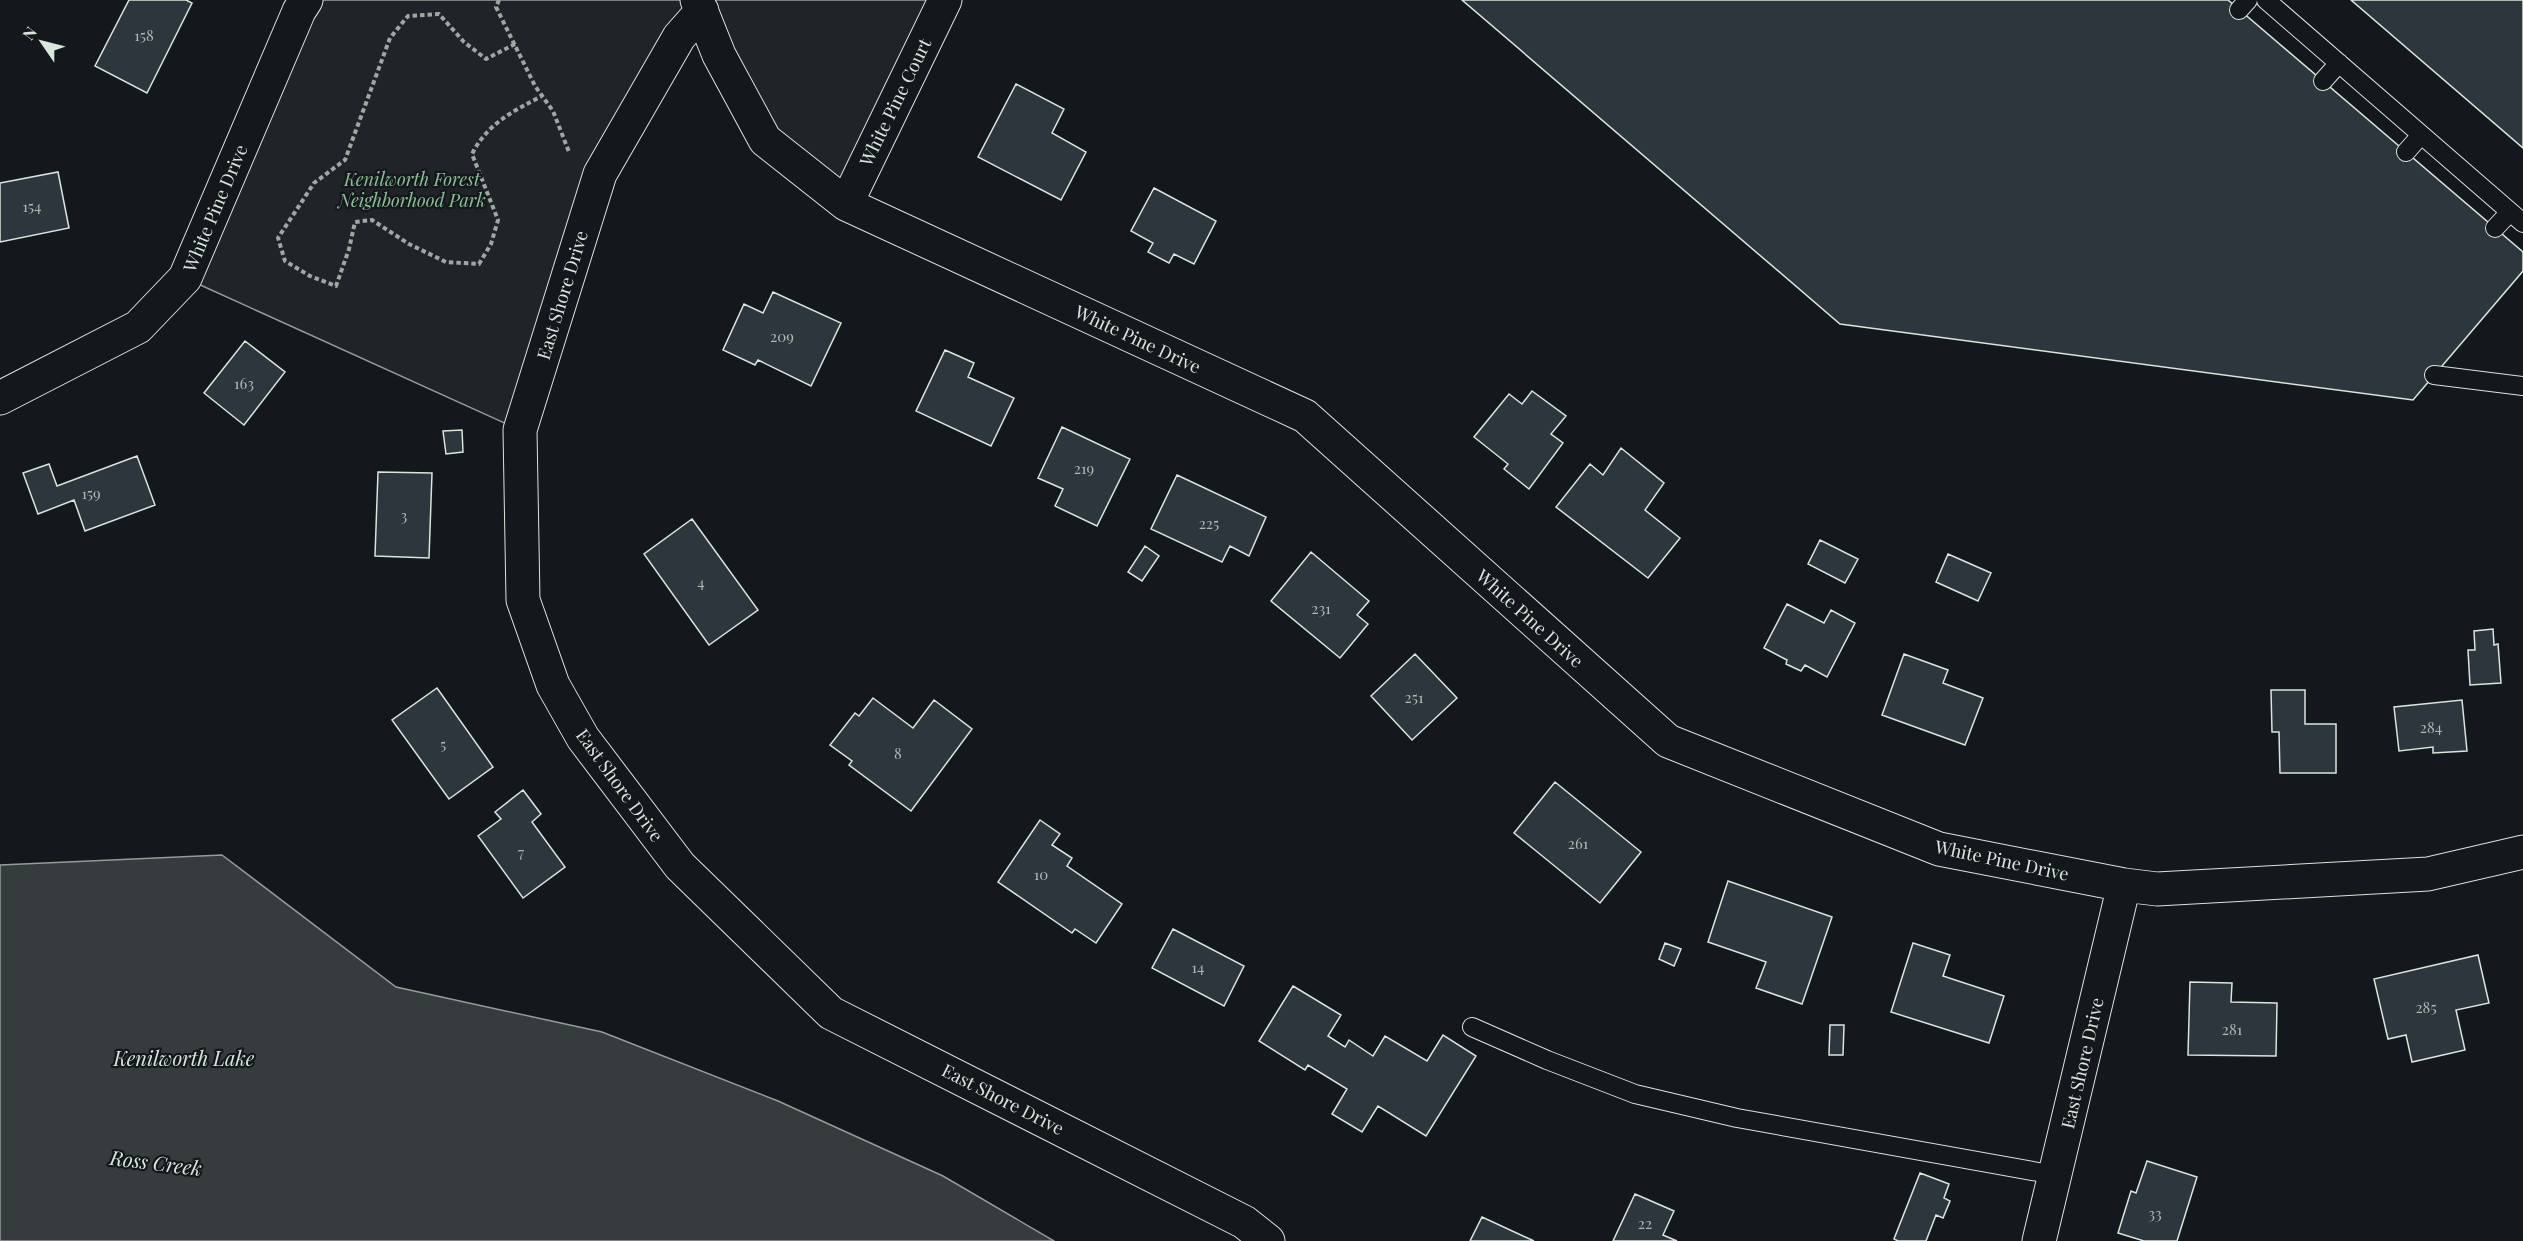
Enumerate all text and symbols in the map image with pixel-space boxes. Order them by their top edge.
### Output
north arrow [12,12,72,72]
text: N [17,22,41,44]
house number: 158 [134,25,154,45]
street label: White Pine Court [853,34,937,171]
street label: White Pine Drive [177,141,253,276]
park label: Kenilworth Forest Neighborhood Park [336,167,486,212]
house number: 154 [22,196,42,216]
street label: East Shore Drive [531,227,593,363]
street label: White Pine Drive [1070,299,1205,379]
house number: 209 [770,326,794,346]
house number: 163 [234,373,254,393]
house number: 219 [1074,458,1094,478]
house number: 159 [81,483,101,503]
house number: 3 [401,505,408,525]
house number: 225 [1199,513,1219,533]
street label: White Pine Drive [1471,563,1589,672]
house number: 4 [697,572,705,592]
house number: 231 [1311,598,1331,618]
house number: 251 [1405,687,1424,707]
house number: 284 [2420,717,2442,737]
street label: East Shore Drive [571,724,669,846]
house number: 5 [440,734,446,754]
house number: 8 [894,743,902,763]
house number: 261 [1568,833,1589,853]
street label: White Pine Drive [1932,834,2071,886]
house number: 7 [518,842,524,862]
house number: 10 [1034,864,1048,884]
house number: 14 [1192,957,1204,977]
street label: East Shore Drive [2055,995,2109,1131]
house number: 285 [2415,997,2437,1017]
house number: 281 [2222,1019,2243,1039]
water label: Kenilworth Lake [113,1044,255,1071]
street label: East Shore Drive [938,1058,1068,1140]
water label: Ross Creek [108,1143,203,1181]
house number: 33 [2148,1203,2162,1223]
house number: 22 [1638,1213,1652,1233]

